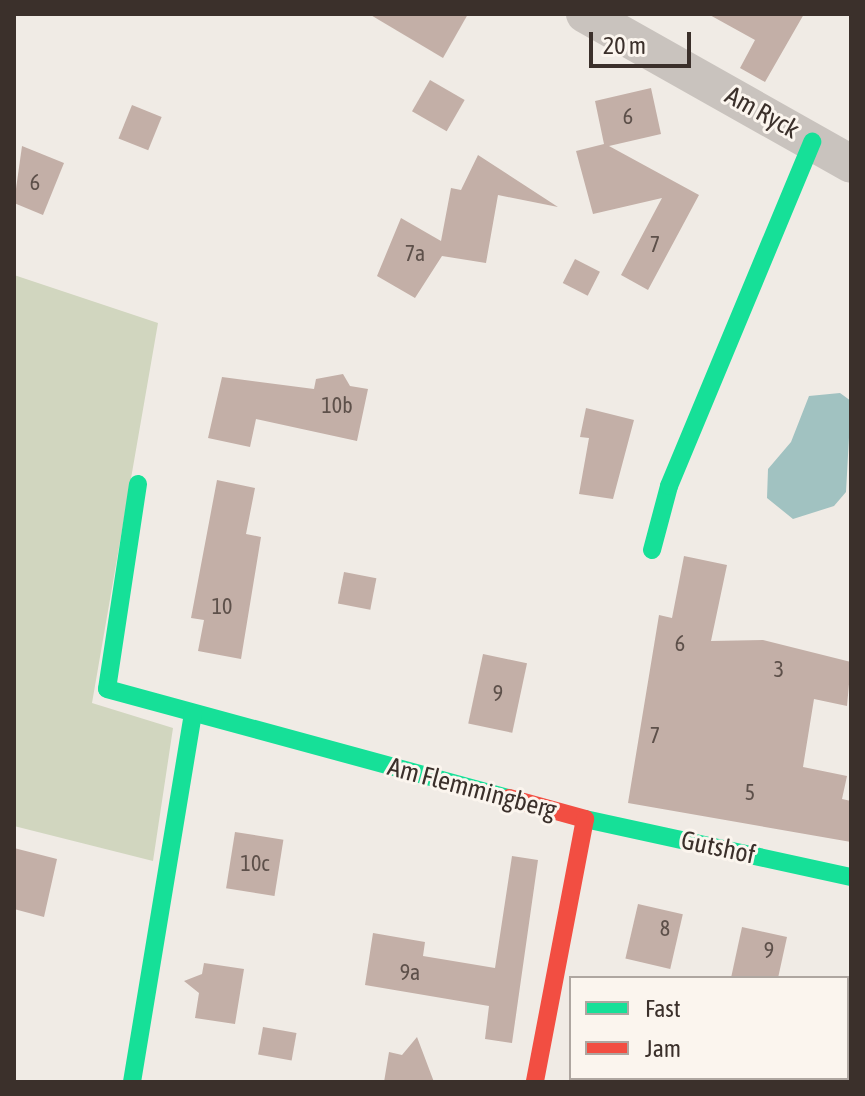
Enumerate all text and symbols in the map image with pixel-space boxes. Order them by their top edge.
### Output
scale bar [593,16,695,66]
text: 20 m [603,32,646,59]
street label: Am Ryck [720,80,804,146]
house number: 6 [623,104,633,130]
house number: 6 [30,170,40,196]
house number: 7 [650,232,660,258]
house number: 7a [405,241,425,267]
house number: 10b [321,393,353,419]
house number: 10 [212,594,232,620]
house number: 6 [675,631,685,657]
house number: 3 [774,657,784,683]
house number: 9 [493,681,503,707]
house number: 7 [650,723,660,749]
street label: Am Flemmingberg [384,751,560,827]
house number: 5 [745,780,755,806]
street label: Gutshof [678,825,758,871]
house number: 10c [241,851,269,877]
house number: 8 [660,916,670,942]
house number: 9 [764,938,774,964]
house number: 9a [400,960,420,986]
legend [569,976,849,1080]
text: Fast [645,995,681,1022]
text: Jam [645,1035,681,1062]

